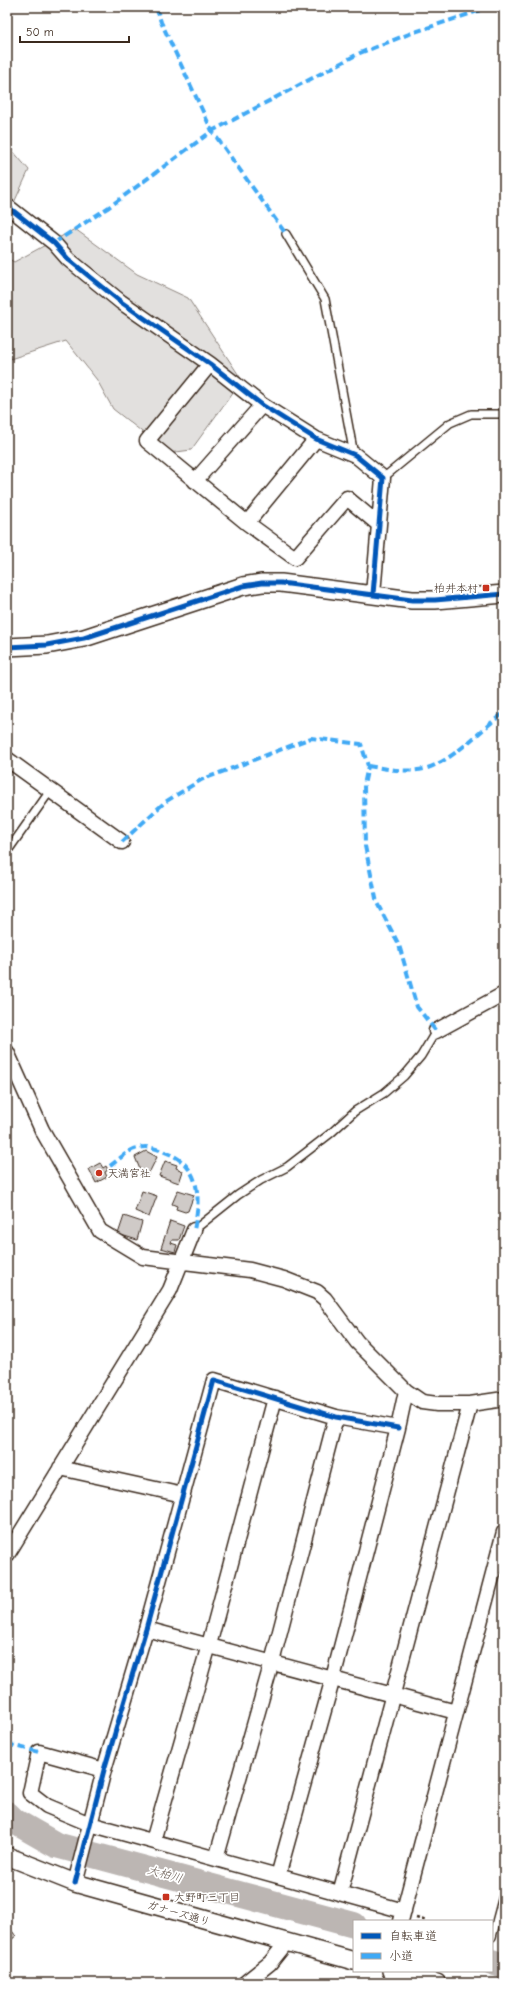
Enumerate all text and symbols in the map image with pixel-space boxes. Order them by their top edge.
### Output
scale bar [20,18,129,44]
text: 50 m [26,25,54,39]
place label: 柏井本村 [434,582,478,595]
marker: 柏井本村 [481,583,491,593]
place label: 天満宮社 [107,1167,151,1180]
marker: 天満宮社 [94,1168,104,1178]
water label: 大柏川 [146,1863,184,1885]
place label: 大野町三丁目 [174,1891,240,1904]
marker: 大野町三丁目 [161,1892,171,1902]
street label: ガナーズ通り [146,1898,212,1929]
legend [353,1920,493,1972]
text: 自転車道 [389,1929,437,1943]
text: 小道 [389,1949,413,1963]

